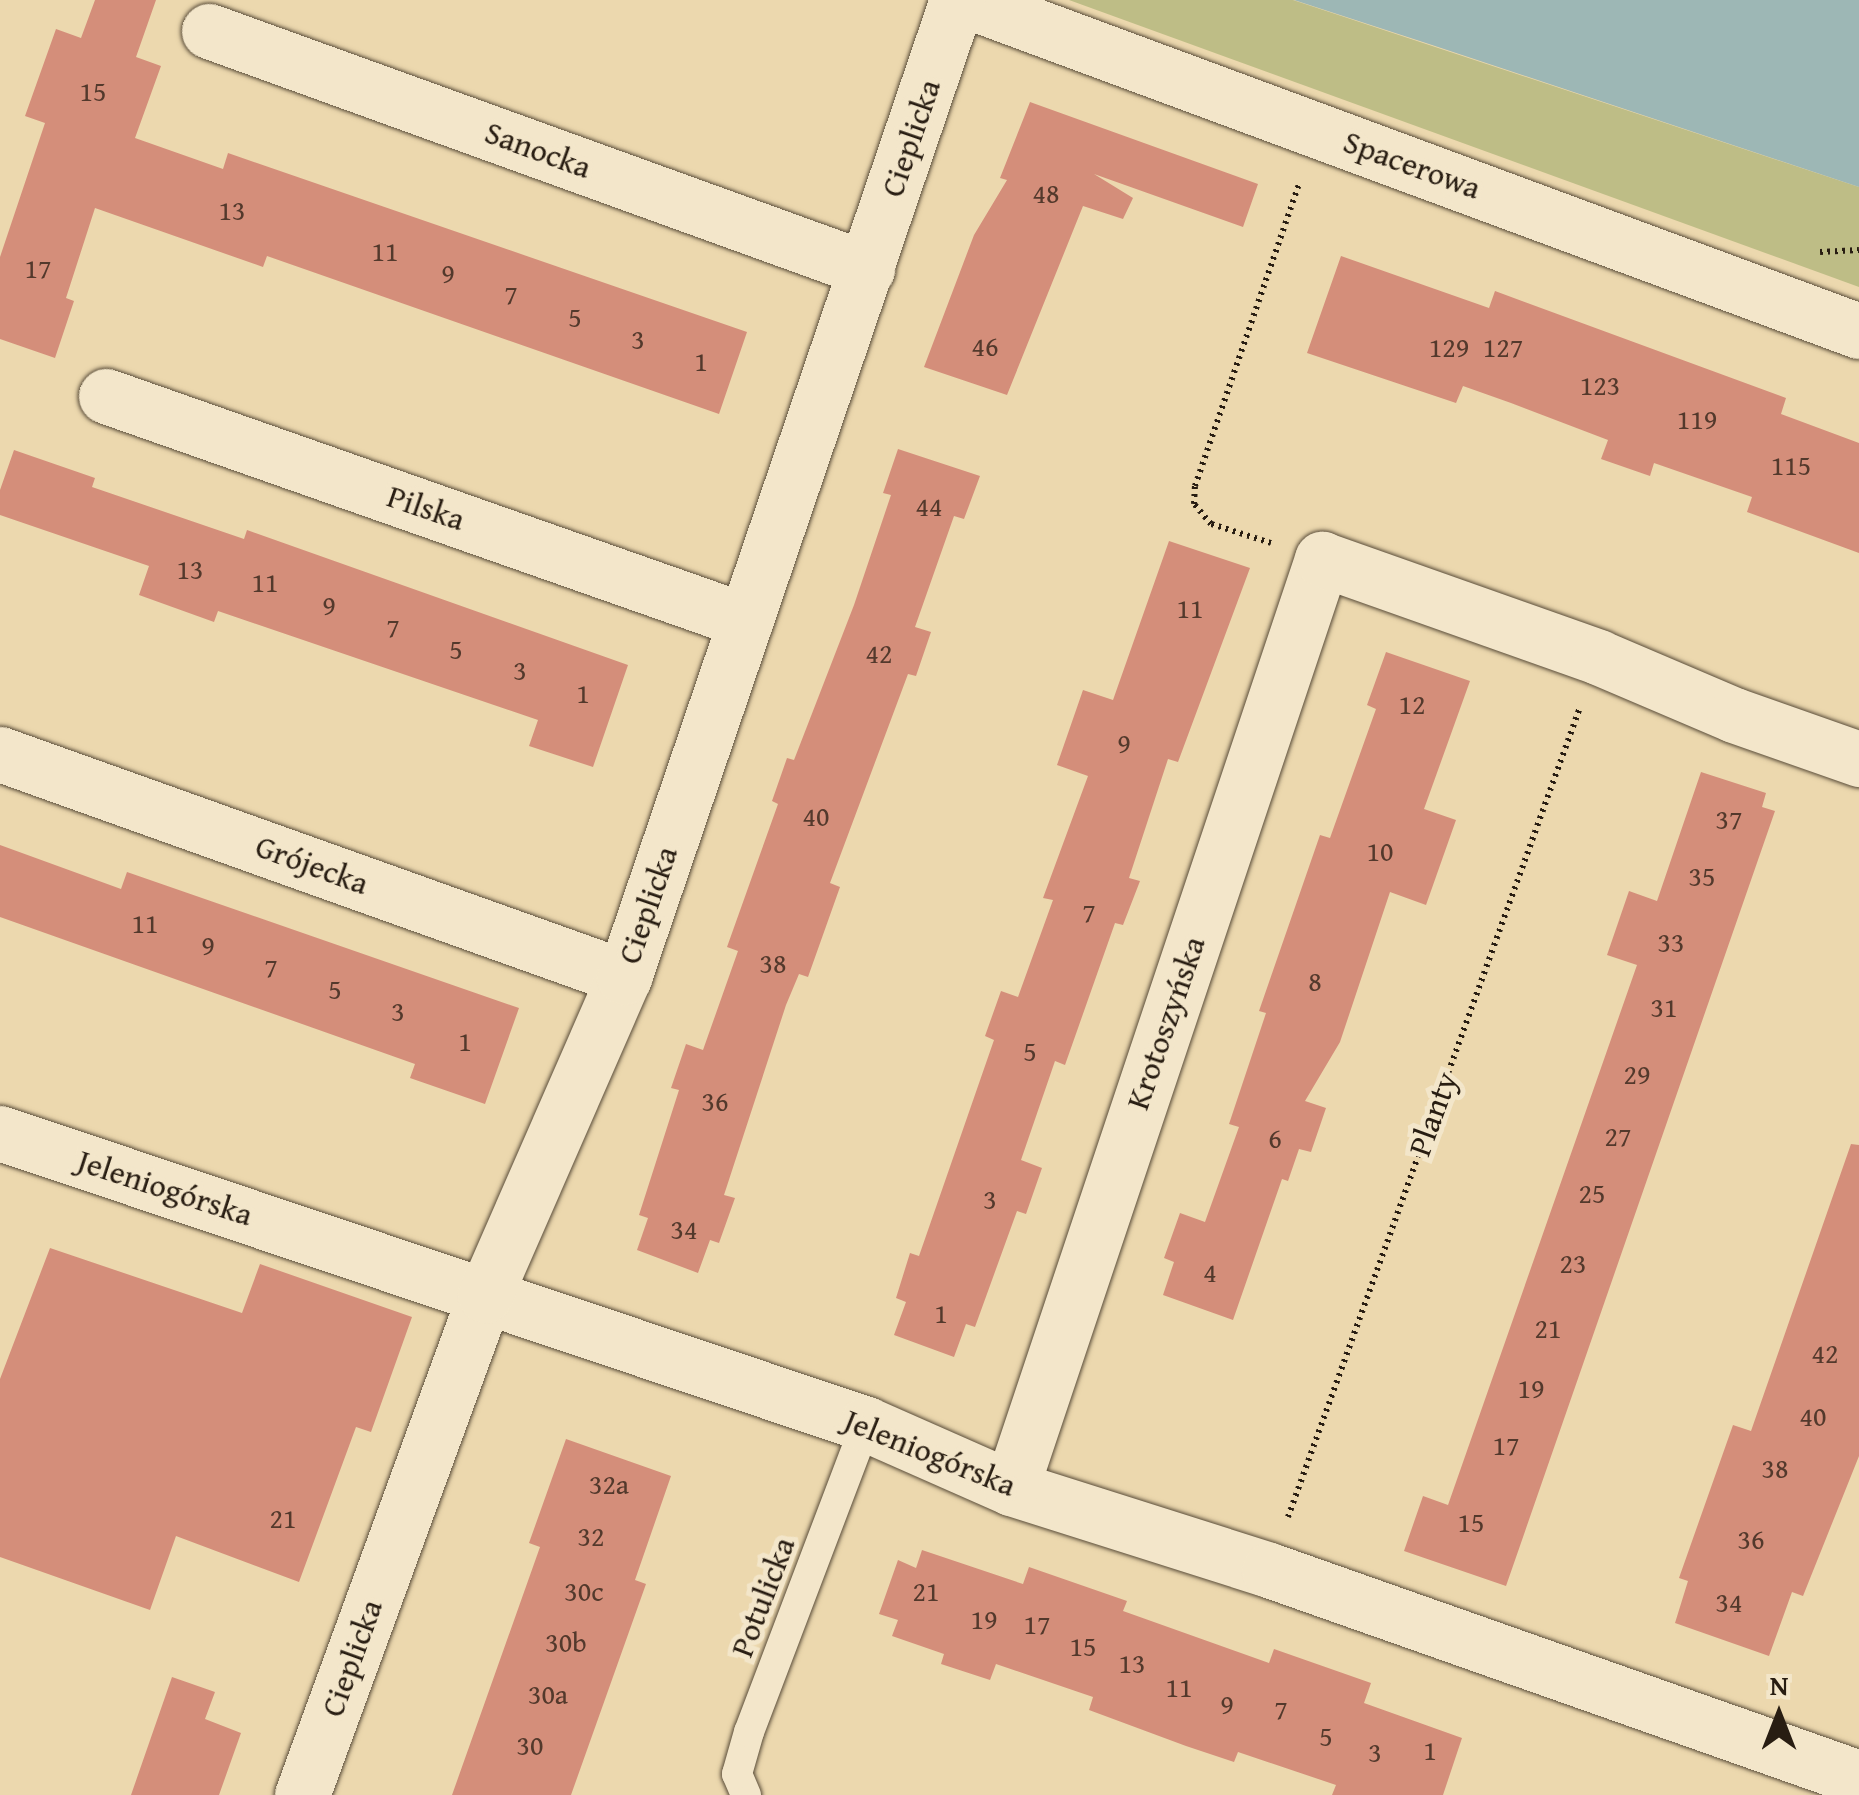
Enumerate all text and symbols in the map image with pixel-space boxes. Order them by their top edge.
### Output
house number: 15 [80,74,106,108]
street label: Cieplicka [873,74,949,202]
street label: Sanocka [480,113,596,187]
street label: Spacerowa [1338,122,1486,208]
house number: 48 [1033,176,1059,210]
house number: 13 [219,193,245,227]
house number: 11 [372,234,398,268]
house number: 17 [25,251,51,285]
house number: 9 [441,256,455,290]
house number: 7 [504,277,518,311]
house number: 5 [568,300,582,334]
house number: 3 [631,322,645,356]
house number: 46 [972,329,998,363]
house number: 129 [1429,330,1469,364]
house number: 127 [1483,330,1523,364]
house number: 1 [694,344,708,378]
house number: 123 [1580,368,1620,402]
house number: 119 [1677,402,1717,436]
house number: 115 [1771,448,1811,482]
street label: Pilska [382,477,470,539]
house number: 44 [916,489,942,523]
house number: 13 [177,552,203,586]
house number: 11 [252,565,278,599]
house number: 9 [322,588,336,622]
house number: 11 [1177,591,1203,625]
house number: 7 [386,610,400,644]
house number: 5 [449,632,463,666]
house number: 42 [866,636,892,670]
house number: 3 [513,653,527,687]
house number: 1 [576,676,590,710]
house number: 12 [1399,687,1425,721]
house number: 9 [1117,726,1131,760]
house number: 40 [803,799,829,833]
house number: 37 [1716,802,1742,836]
street label: Grójecka [250,827,374,903]
house number: 10 [1367,834,1393,868]
street label: Cieplicka [610,841,686,969]
house number: 35 [1689,859,1715,893]
house number: 7 [1082,895,1096,929]
house number: 11 [132,906,158,940]
house number: 33 [1658,925,1684,959]
house number: 9 [201,928,215,962]
street label: Krotoszyńska [1118,932,1214,1114]
house number: 38 [760,946,786,980]
house number: 7 [264,950,278,984]
house number: 8 [1308,964,1322,998]
house number: 5 [328,972,342,1006]
house number: 31 [1651,990,1677,1024]
house number: 3 [391,994,405,1028]
house number: 1 [458,1024,472,1058]
house number: 5 [1023,1034,1037,1068]
house number: 29 [1624,1057,1650,1091]
street label: Planty [1400,1067,1466,1161]
house number: 36 [702,1084,728,1118]
house number: 27 [1605,1119,1631,1153]
house number: 6 [1268,1121,1282,1155]
street label: Jeleniogórska [73,1142,257,1234]
house number: 25 [1579,1176,1605,1210]
house number: 3 [983,1182,997,1216]
house number: 34 [671,1212,697,1246]
house number: 23 [1560,1246,1586,1280]
house number: 4 [1203,1255,1217,1289]
house number: 1 [934,1296,948,1330]
house number: 21 [1535,1311,1561,1345]
house number: 42 [1812,1336,1838,1370]
house number: 19 [1518,1371,1544,1405]
house number: 40 [1800,1399,1826,1433]
street label: Jeleniogórska [838,1401,1022,1505]
house number: 17 [1493,1428,1519,1462]
house number: 38 [1762,1451,1788,1485]
house number: 32a [589,1467,629,1501]
house number: 21 [270,1501,296,1535]
house number: 15 [1458,1505,1484,1539]
house number: 32 [578,1519,604,1553]
house number: 36 [1738,1522,1764,1556]
street label: Potulicka [723,1532,803,1662]
house number: 30c [564,1574,604,1608]
house number: 21 [913,1574,939,1608]
house number: 34 [1716,1585,1742,1619]
street label: Cieplicka [313,1594,391,1722]
house number: 19 [971,1602,997,1636]
house number: 17 [1024,1607,1050,1641]
house number: 30b [545,1625,587,1659]
house number: 15 [1070,1629,1096,1663]
house number: 13 [1119,1646,1145,1680]
text: N [1770,1664,1788,1705]
north arrow [1729,1665,1829,1765]
house number: 11 [1166,1670,1192,1704]
house number: 30a [528,1677,568,1711]
house number: 9 [1220,1687,1234,1721]
house number: 7 [1274,1692,1288,1726]
house number: 5 [1319,1719,1333,1753]
house number: 30 [517,1728,543,1762]
house number: 1 [1423,1733,1437,1767]
house number: 3 [1368,1735,1382,1769]

